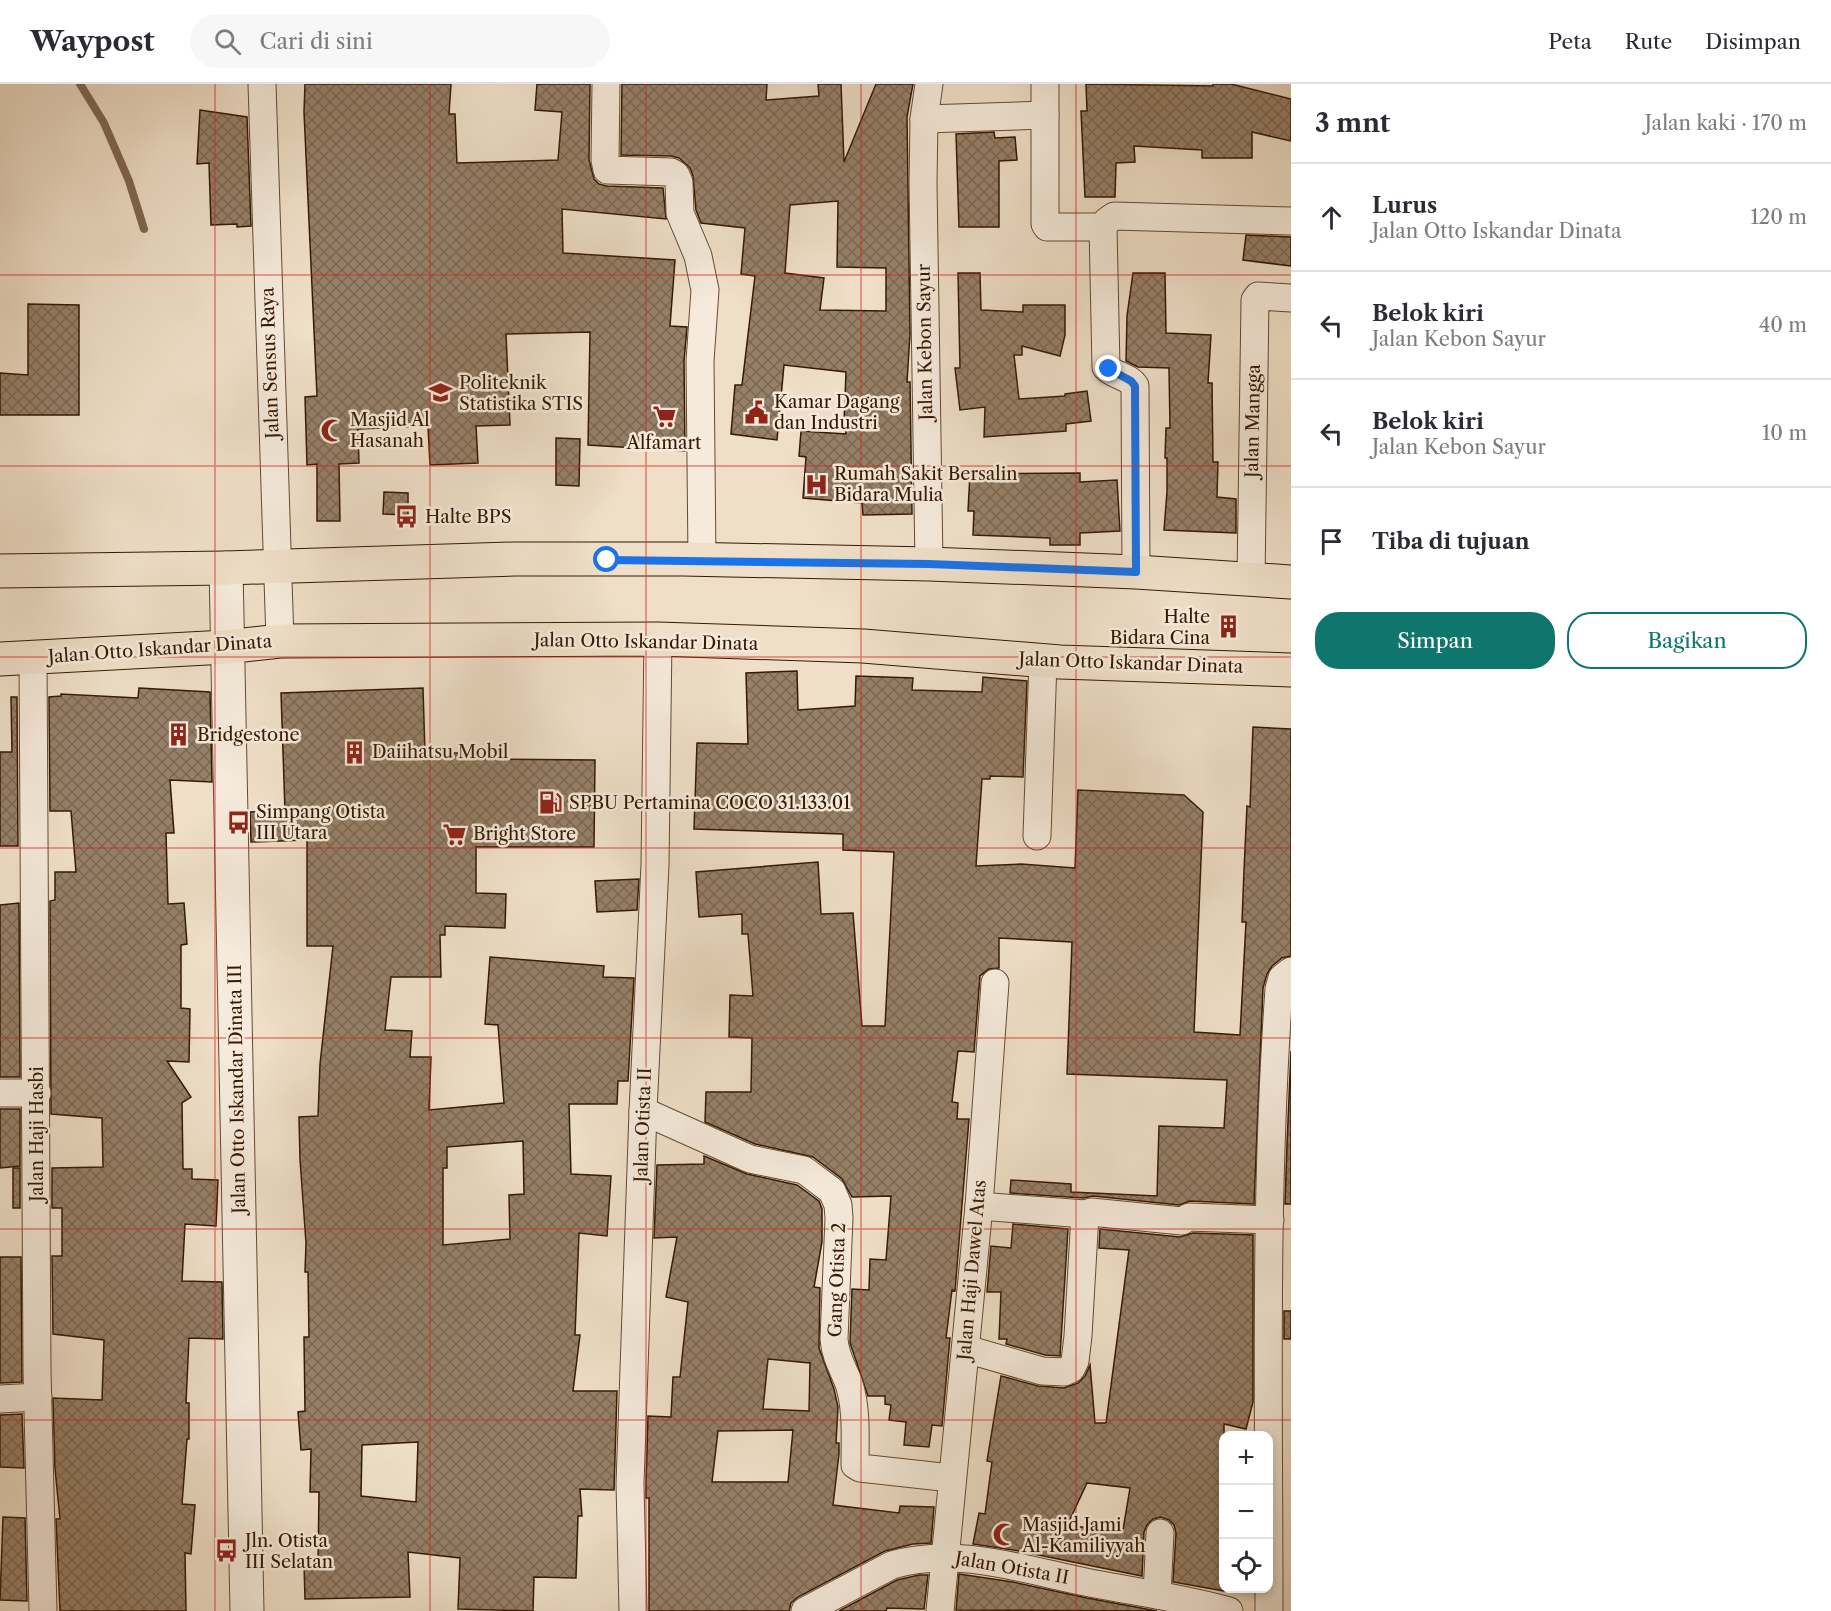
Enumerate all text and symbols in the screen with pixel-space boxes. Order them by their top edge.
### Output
search box [190,14,610,68]
text: Waypost [30,24,154,58]
icon: search [211,25,244,58]
text: Cari di sini [259,28,373,55]
text: Peta [1548,29,1592,54]
text: Rute [1625,29,1672,54]
text: Disimpan [1705,29,1801,54]
text: 3 mnt [1315,107,1390,139]
text: Jalan kaki · 170 m [1645,111,1807,135]
text: Lurus [1372,192,1437,219]
icon: ahead [1315,201,1348,234]
text: 120 m [1750,205,1807,229]
text: Jalan Otto Iskandar Dinata [1372,219,1621,243]
street label: Jalan Kebon Sayur [913,263,937,423]
street label: Jalan Sensus Raya [256,286,284,442]
text: Belok kiri [1372,300,1484,327]
icon: left [1315,309,1348,342]
text: 40 m [1759,313,1807,337]
text: Jalan Kebon Sayur [1372,327,1546,351]
route end [1095,355,1121,381]
street label: Jalan Mangga [1241,363,1265,481]
place label: Politeknik Statistika STIS [459,372,583,415]
school or university icon: Politeknik Statistika STIS [428,380,454,406]
place label: Kamar Dagang dan Industri [774,391,900,434]
public building icon: Kamar Dagang dan Industri [743,399,769,425]
supermarket icon: Alfamart [651,404,677,430]
text: Belok kiri [1372,408,1484,435]
place label: Masjid Al Hasanah [350,409,430,452]
mosque icon: Masjid Al Hasanah [319,417,345,443]
icon: left [1315,417,1348,450]
text: 10 m [1762,421,1807,445]
place label: Alfamart [626,432,702,454]
text: Jalan Kebon Sayur [1372,435,1546,459]
place label: Rumah Sakit Bersalin Bidara Mulia [834,463,1017,506]
hospital icon: Rumah Sakit Bersalin Bidara Mulia [803,471,829,497]
bus stop icon: Halte BPS [394,504,420,530]
place label: Halte BPS [425,506,512,528]
icon: arrive [1315,525,1348,558]
text: Tiba di tujuan [1372,528,1530,555]
route start [593,546,619,572]
place label: Halte Bidara Cina [1110,606,1210,649]
button: Simpan [1315,612,1555,669]
button: Bagikan [1567,612,1807,669]
building icon: Halte Bidara Cina [1215,614,1241,640]
street label: Jalan Otto Iskandar Dinata [531,629,759,655]
street label: Jalan Otto Iskandar Dinata [44,630,273,668]
street label: Jalan Otto Iskandar Dinata [1015,648,1244,678]
building icon: Bridgestone [166,722,192,748]
place label: Bridgestone [197,724,300,746]
building icon: Daiihatsu Mobil [341,739,367,765]
place label: Daiihatsu Mobil [372,741,508,763]
fuel station icon: SPBU Pertamina COCO 31.133.01 [538,790,564,816]
place label: SPBU Pertamina COCO 31.133.01 [569,792,851,814]
place label: Simpang Otista III Utara [256,801,386,844]
bus stop icon: Simpang Otista III Utara [225,809,251,835]
supermarket icon: Bright Store [442,821,468,847]
place label: Bright Store [473,823,576,845]
street label: Jalan Otto Iskandar Dinata III [224,964,250,1217]
street label: Jalan Haji Hasbi [26,1066,48,1205]
street label: Jalan Otista II [630,1067,656,1186]
street label: Jalan Haji Dawel Atas [953,1179,991,1364]
street label: Gang Otista 2 [824,1222,850,1338]
map controls [1219,1431,1273,1593]
button: + [1219,1431,1273,1485]
button: − [1219,1485,1273,1539]
place label: Masjid Jami Al-Kamiliyyah [1021,1514,1145,1557]
mosque icon: Masjid Jami Al-Kamiliyyah [991,1522,1017,1548]
place label: Jln. Otista III Selatan [242,1530,333,1573]
bus stop icon: Jln. Otista III Selatan [214,1538,240,1564]
button: locate [1219,1539,1273,1593]
street label: Jalan Otista II [950,1547,1071,1589]

